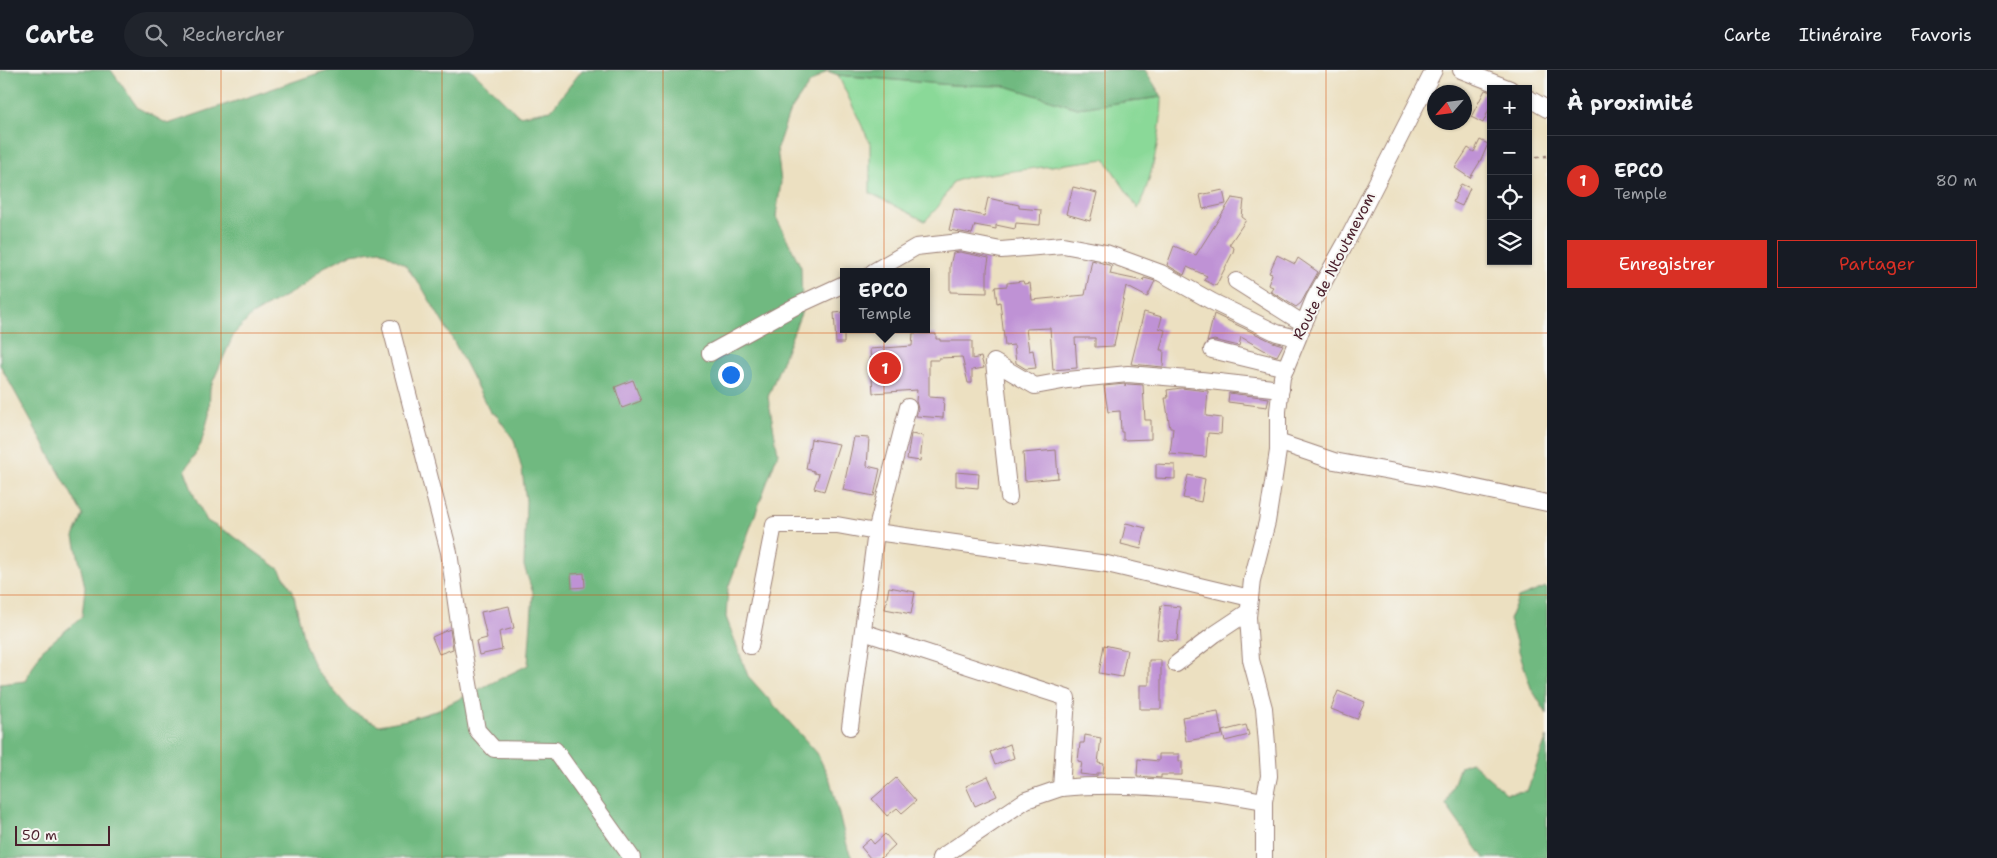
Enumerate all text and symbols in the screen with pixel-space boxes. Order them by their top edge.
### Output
search box [124,12,474,57]
text: Carte [25,19,94,51]
icon: search [142,21,170,49]
text: Rechercher [182,22,285,47]
text: Carte [1724,23,1771,47]
text: Itinéraire [1799,23,1883,47]
text: Favoris [1911,23,1972,47]
north arrow [1427,85,1472,130]
map controls [1487,85,1532,265]
button: + [1487,85,1532,130]
text: À proximité [1567,89,1693,117]
button: − [1487,130,1532,175]
text: EPCO [1614,158,1663,183]
text: 1 [1579,170,1587,191]
text: 80 m [1936,170,1977,191]
button: locate [1487,175,1532,220]
text: Temple [1614,183,1667,204]
street label: Route de Ntoutmevom [1288,189,1380,343]
button: layers [1487,220,1532,265]
button: Enregistrer [1567,240,1767,288]
button: Partager [1777,240,1977,288]
popup [840,268,930,333]
text: EPCO [858,278,908,303]
text: Temple [858,303,912,324]
pin: 1 [869,349,901,387]
your location [718,362,744,388]
scale bar [15,823,110,846]
text: 50 m [22,826,57,844]

